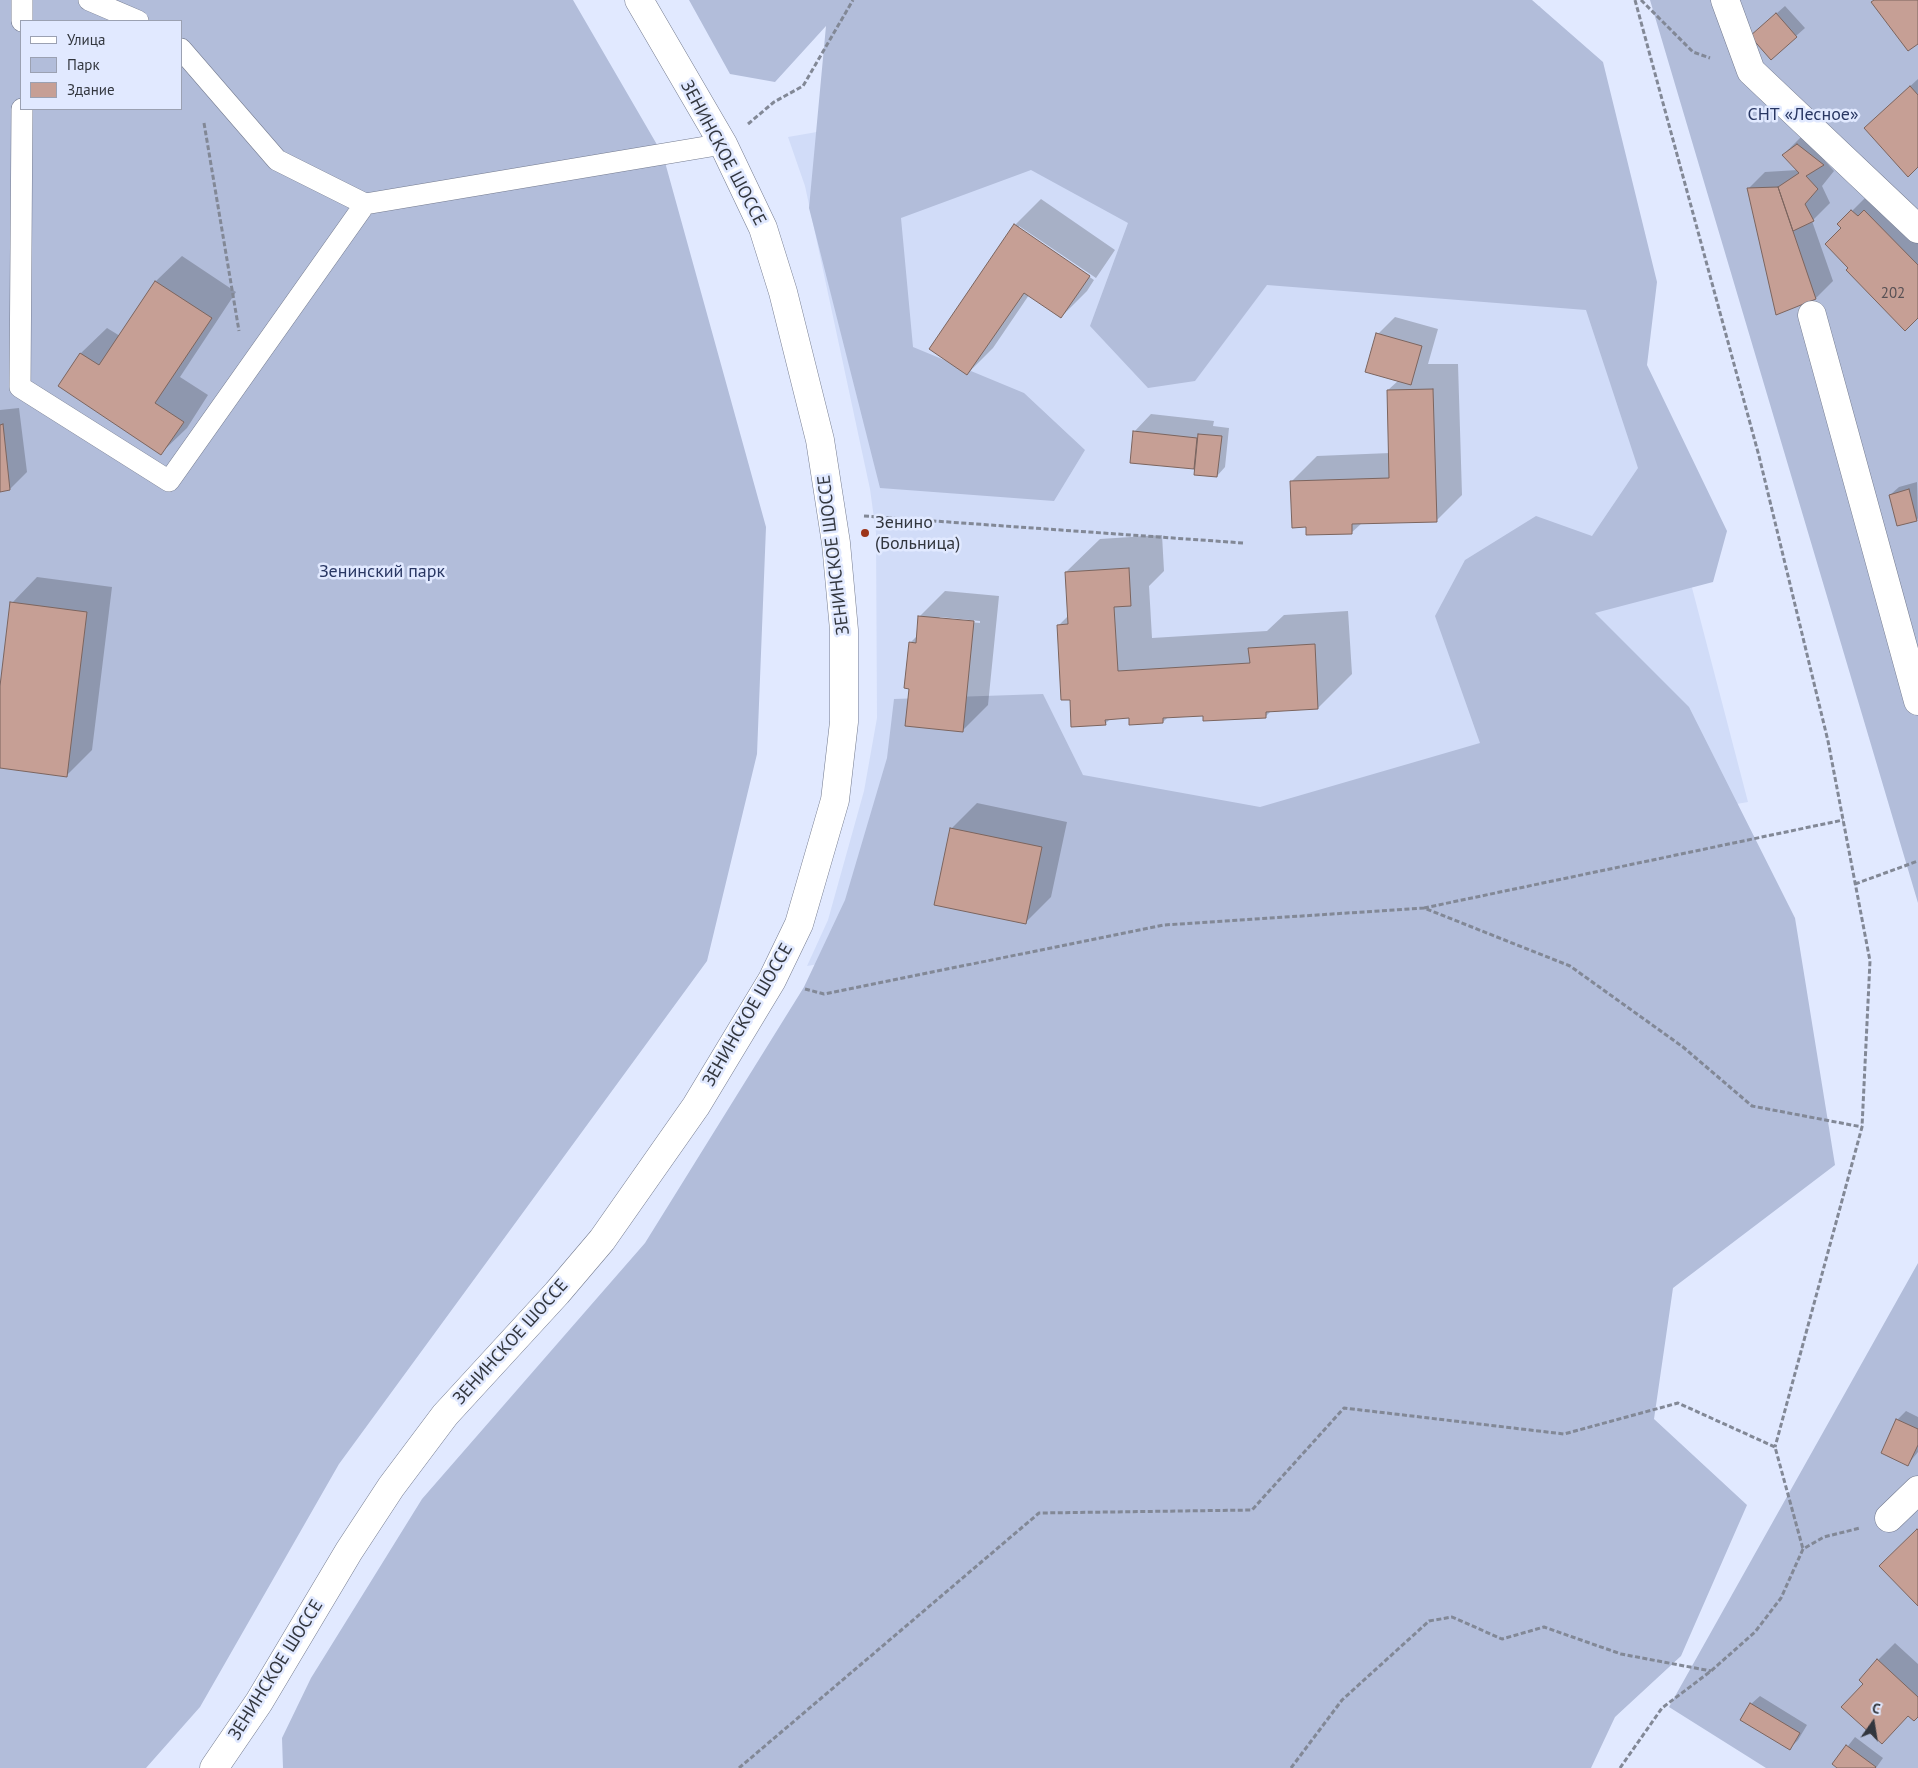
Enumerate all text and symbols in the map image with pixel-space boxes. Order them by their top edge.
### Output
legend [20,20,182,110]
text: Улица [67,30,105,49]
text: Парк [67,55,100,74]
street label: ЗЕНИНСКОЕ ШОССЕ [676,77,770,229]
text: Здание [67,80,115,99]
park label: СНТ «Лесное» [1747,104,1859,126]
house number: 202 [1881,285,1905,303]
street label: ЗЕНИНСКОЕ ШОССЕ [813,474,855,636]
place label: Зенино (Больница) [875,512,960,554]
marker: Зенино (Больница) [859,527,871,539]
park label: Зенинский парк [319,561,445,583]
street label: ЗЕНИНСКОЕ ШОССЕ [698,940,798,1090]
street label: ЗЕНИНСКОЕ ШОССЕ [449,1275,573,1409]
street label: ЗЕНИНСКОЕ ШОССЕ [224,1596,328,1744]
north arrow [1848,1698,1898,1748]
text: С [1871,1699,1882,1718]

